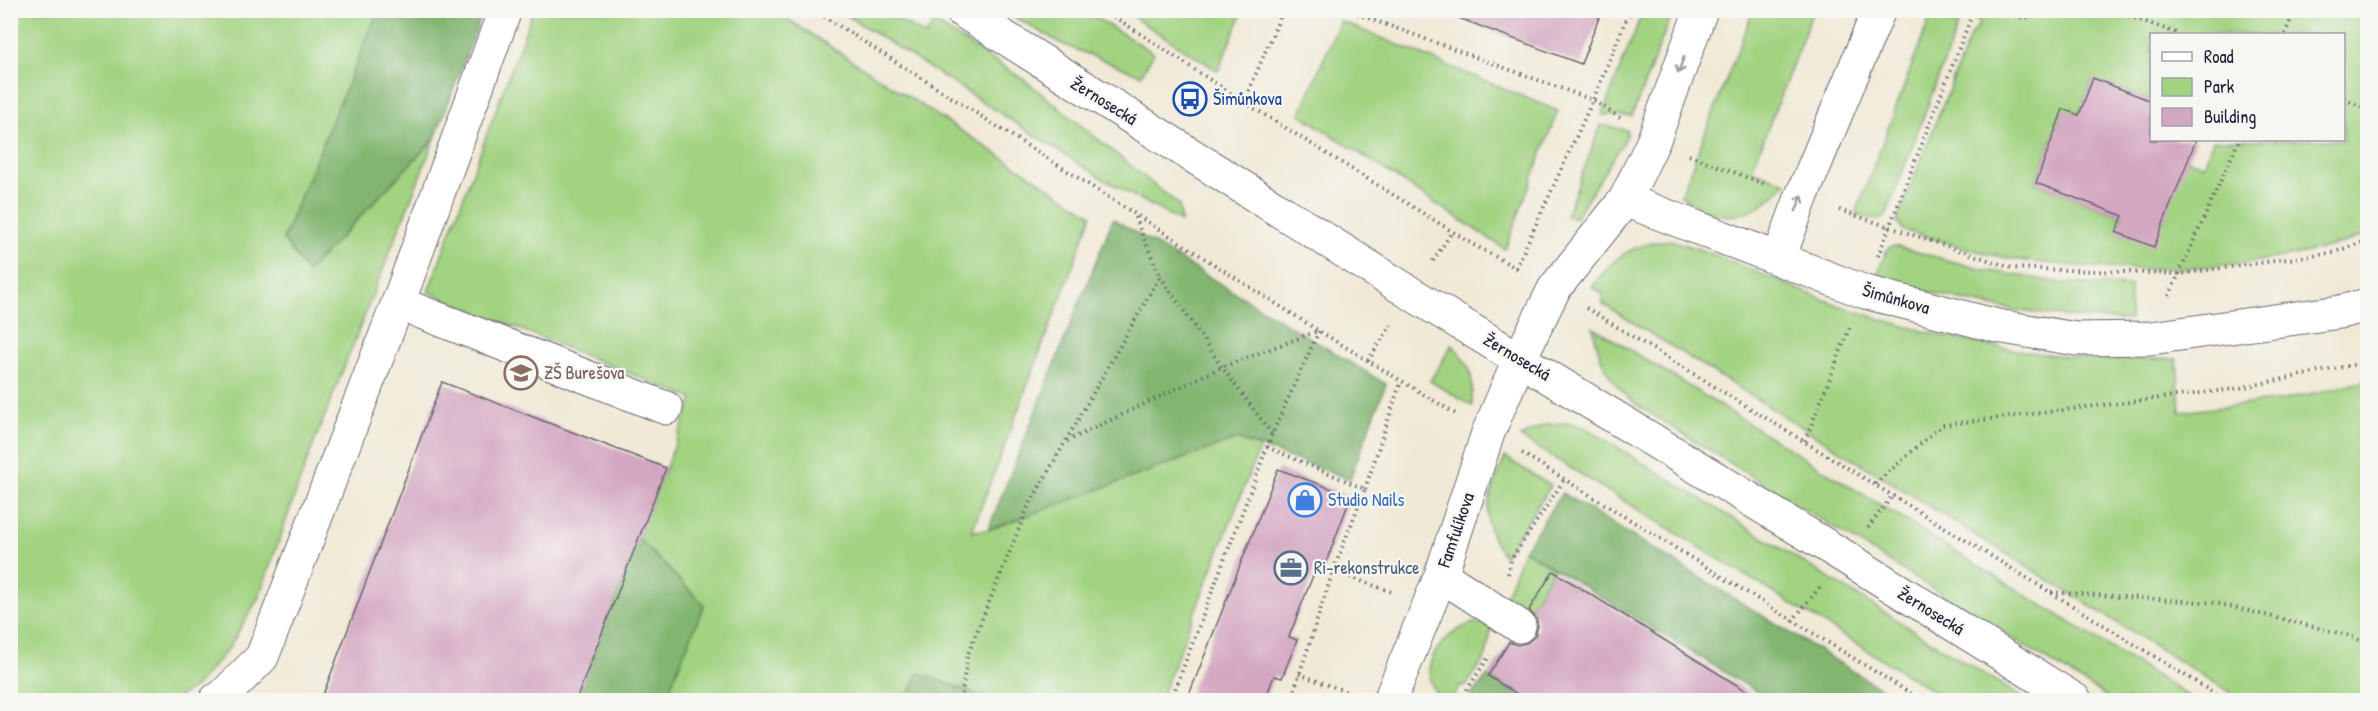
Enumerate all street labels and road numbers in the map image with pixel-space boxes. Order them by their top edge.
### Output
street label: Žernosecká [1066,70,1142,131]
street label: Šimůnkova [1860,277,1933,320]
street label: Žernosecká [1479,327,1556,386]
street label: Famfulíkova [1431,489,1480,571]
street label: Žernosecká [1893,580,1969,641]

